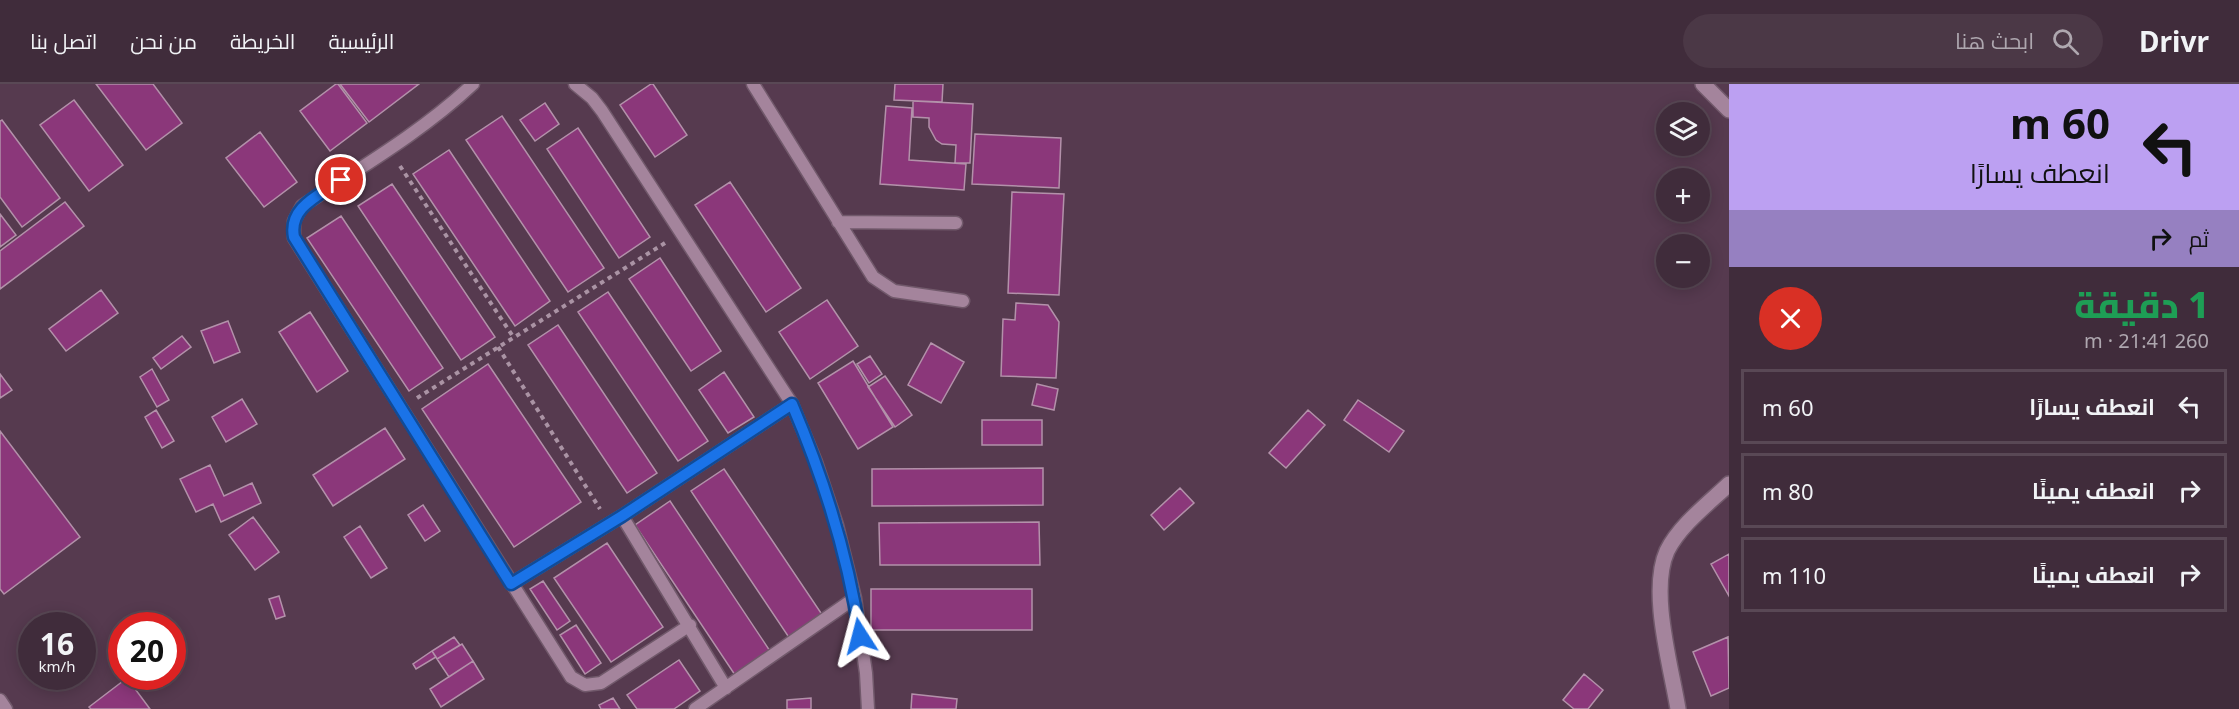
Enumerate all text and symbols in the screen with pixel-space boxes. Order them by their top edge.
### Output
search box [1683,14,2103,68]
text: Drivr [2139,22,2209,60]
text: ابحث هنا [1955,25,2034,55]
icon: search [2049,25,2082,58]
text: اتصل بنا [30,27,97,55]
text: من نحن [130,27,197,55]
text: الخريطة [230,27,295,55]
text: الرئيسية [328,27,394,55]
text: 60 m [2010,94,2110,151]
map controls [1656,102,1710,288]
button: layers [1656,102,1710,156]
icon: left [2131,108,2209,186]
pin [315,154,366,205]
text: انعطف يسارًا [1970,154,2110,191]
icon: arrive [324,163,357,196]
button: + [1656,168,1710,222]
icon: right [2144,222,2177,255]
text: ثم [2189,223,2209,253]
button: − [1656,234,1710,288]
text: 1 دقيقة [2074,280,2209,329]
button: close [1759,287,1822,350]
text: 260 m · 21:41 [2084,327,2209,354]
icon: left [2173,390,2206,423]
text: انعطف يسارًا [2029,391,2155,421]
text: 60 m [1762,392,1813,422]
icon: right [2173,474,2206,507]
text: انعطف يمينًا [2032,475,2155,505]
text: 80 m [1762,476,1813,506]
icon: right [2173,558,2206,591]
text: انعطف يمينًا [2032,559,2155,589]
text: 110 m [1762,560,1826,590]
position arrow [828,604,892,668]
speed limit sign: 20 [108,612,186,690]
text: 16 [40,623,74,664]
text: km/h [39,656,75,676]

